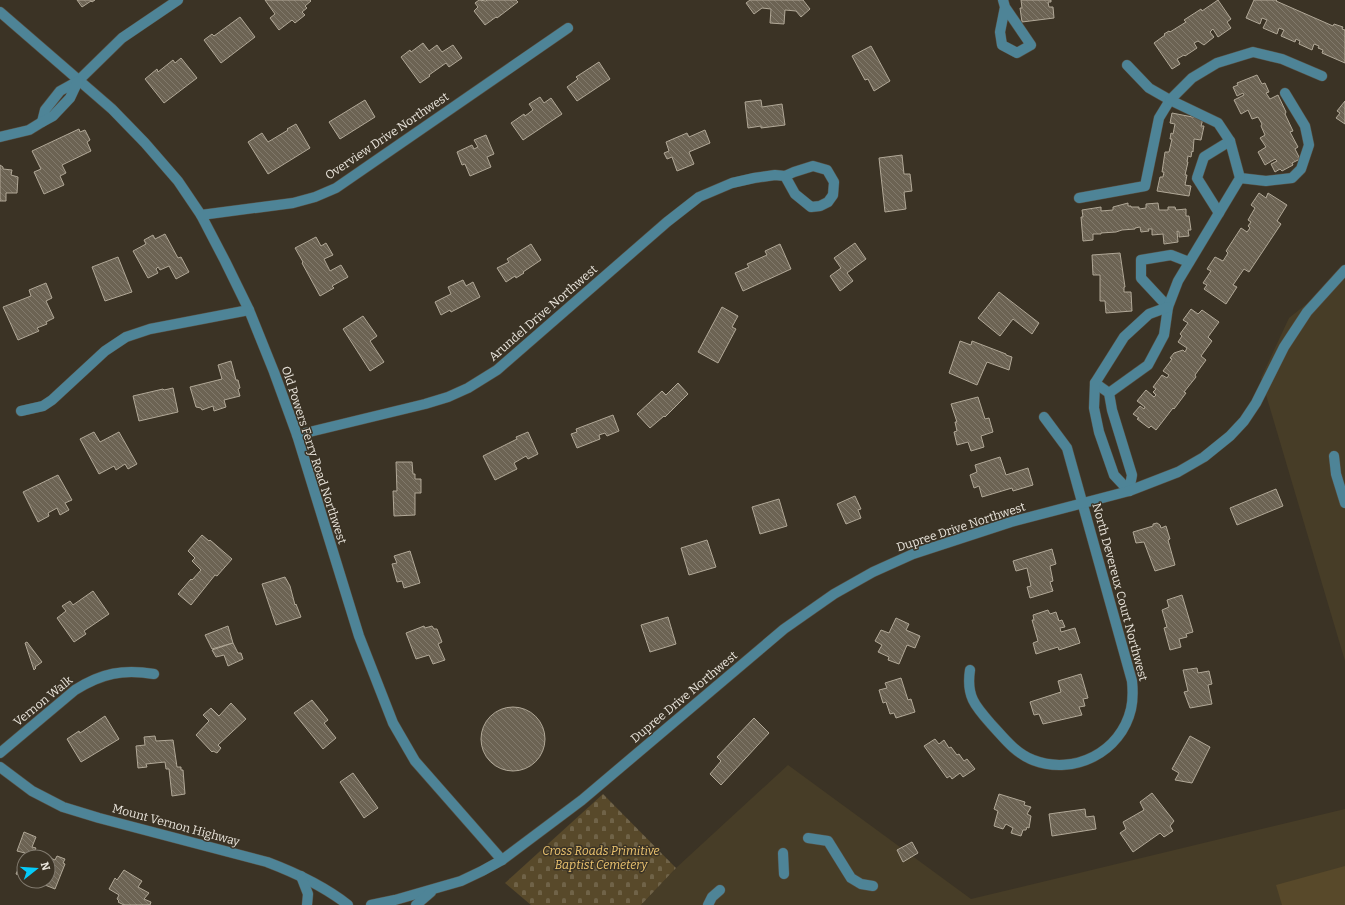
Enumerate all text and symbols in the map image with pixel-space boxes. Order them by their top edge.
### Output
street label: Overview Drive Northwest [323,89,452,183]
street label: Arundel Drive Northwest [486,262,601,364]
street label: Old Powers Ferry Road Northwest [279,364,350,546]
street label: Dupree Drive Northwest [895,499,1028,554]
street label: North Devereux Court Northwest [1089,501,1151,683]
street label: Dupree Drive Northwest [628,648,741,746]
street label: Vernon Walk [11,673,75,729]
street label: Mount Vernon Highway [111,801,242,849]
park label: Cross Roads Primitive Baptist Cemetery [542,844,660,872]
north arrow [16,849,56,889]
text: N [38,860,53,873]

